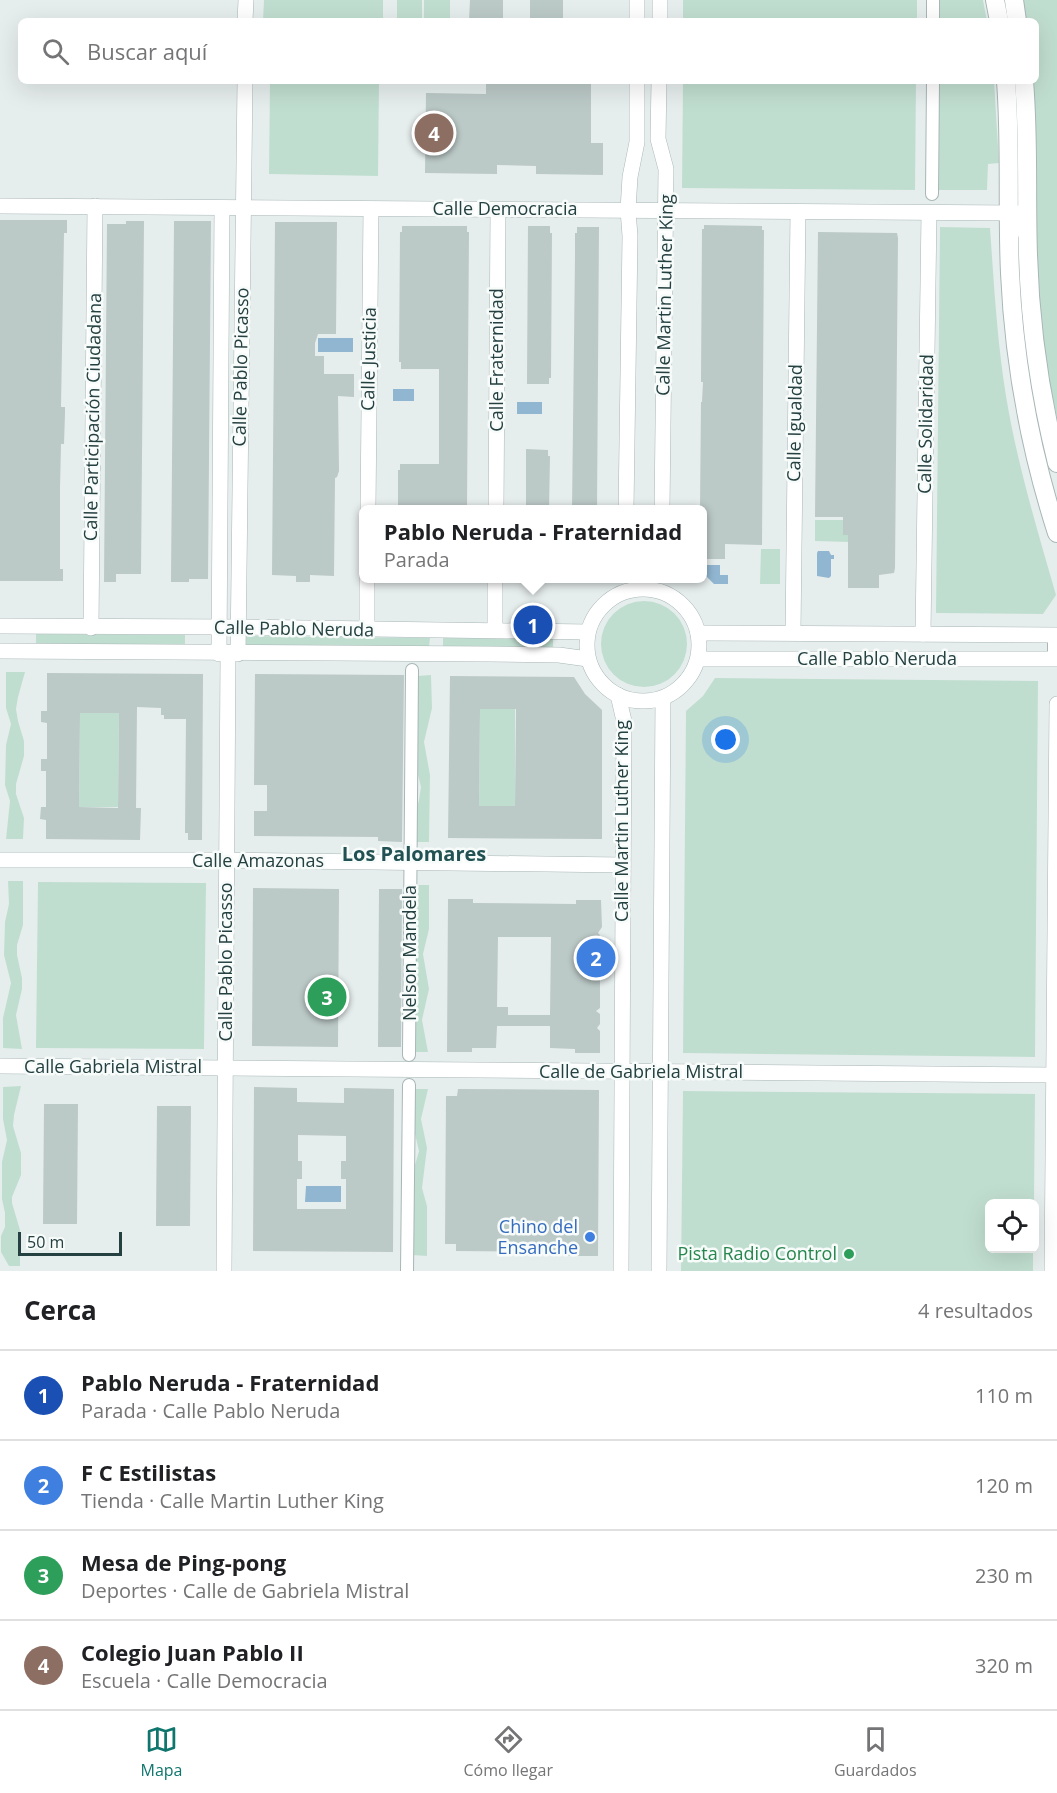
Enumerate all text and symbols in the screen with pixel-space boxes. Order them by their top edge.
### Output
search box [18,18,1039,84]
icon: search [39,35,72,68]
text: Buscar aquí [87,36,207,66]
pin: 4 [414,110,454,156]
street label: Calle Martin Luther King [650,194,678,396]
street label: Calle Democracia [432,196,578,220]
street label: Calle Pablo Picasso [227,287,253,447]
street label: Calle Fraternidad [484,288,508,432]
street label: Calle Participación Ciudadana [78,293,106,541]
street label: Calle Justicia [355,307,381,411]
street label: Calle Solidaridad [912,354,938,494]
street label: Calle Igualdad [781,364,807,482]
popup [359,505,707,583]
text: Pablo Neruda - Fraternidad [384,516,682,546]
text: Parada [384,546,450,573]
pin: 1 [514,602,552,648]
street label: Calle Pablo Neruda [214,615,374,641]
street label: Calle Pablo Neruda [797,646,957,670]
street label: Calle Martin Luther King [609,720,633,922]
your location [711,725,740,754]
district label: Los Palomares [342,840,486,867]
street label: Calle Amazonas [192,848,324,872]
street label: Calle Pablo Picasso [213,882,237,1042]
street label: Nelson Mandela [397,885,421,1021]
pin: 2 [576,936,616,980]
pin: 3 [308,974,346,1020]
street label: Calle Gabriela Mistral [24,1054,202,1078]
street label: Calle de Gabriela Mistral [539,1059,743,1083]
map controls [985,1199,1039,1253]
button: locate [985,1199,1039,1253]
place label: Chino del Ensanche [498,1214,578,1259]
scale bar [18,1229,122,1256]
marker: Chino del Ensanche [583,1230,597,1244]
text: 50 m [27,1231,64,1253]
place label: Pista Radio Control [677,1241,837,1265]
marker: Pista Radio Control [842,1247,856,1261]
text: Cerca [24,1292,97,1328]
text: 4 resultados [918,1297,1033,1324]
text: Pablo Neruda - Fraternidad [81,1367,379,1397]
text: 1 [38,1382,49,1409]
text: 110 m [975,1382,1033,1409]
text: Parada · Calle Pablo Neruda [81,1397,340,1424]
text: F C Estilistas [81,1457,216,1487]
text: 2 [38,1472,49,1499]
text: 120 m [975,1472,1033,1499]
text: Tienda · Calle Martin Luther King [81,1487,384,1514]
text: Mesa de Ping-pong [81,1547,286,1577]
text: 3 [38,1562,49,1589]
text: 230 m [975,1562,1033,1589]
text: Deportes · Calle de Gabriela Mistral [81,1577,409,1604]
text: Colegio Juan Pablo II [81,1637,304,1667]
text: 4 [38,1652,49,1679]
text: 320 m [975,1652,1033,1679]
text: Escuela · Calle Democracia [81,1667,328,1694]
tab: Mapa [140,1723,182,1781]
tab: Cómo llegar [463,1723,553,1781]
tab: Guardados [834,1723,917,1781]

